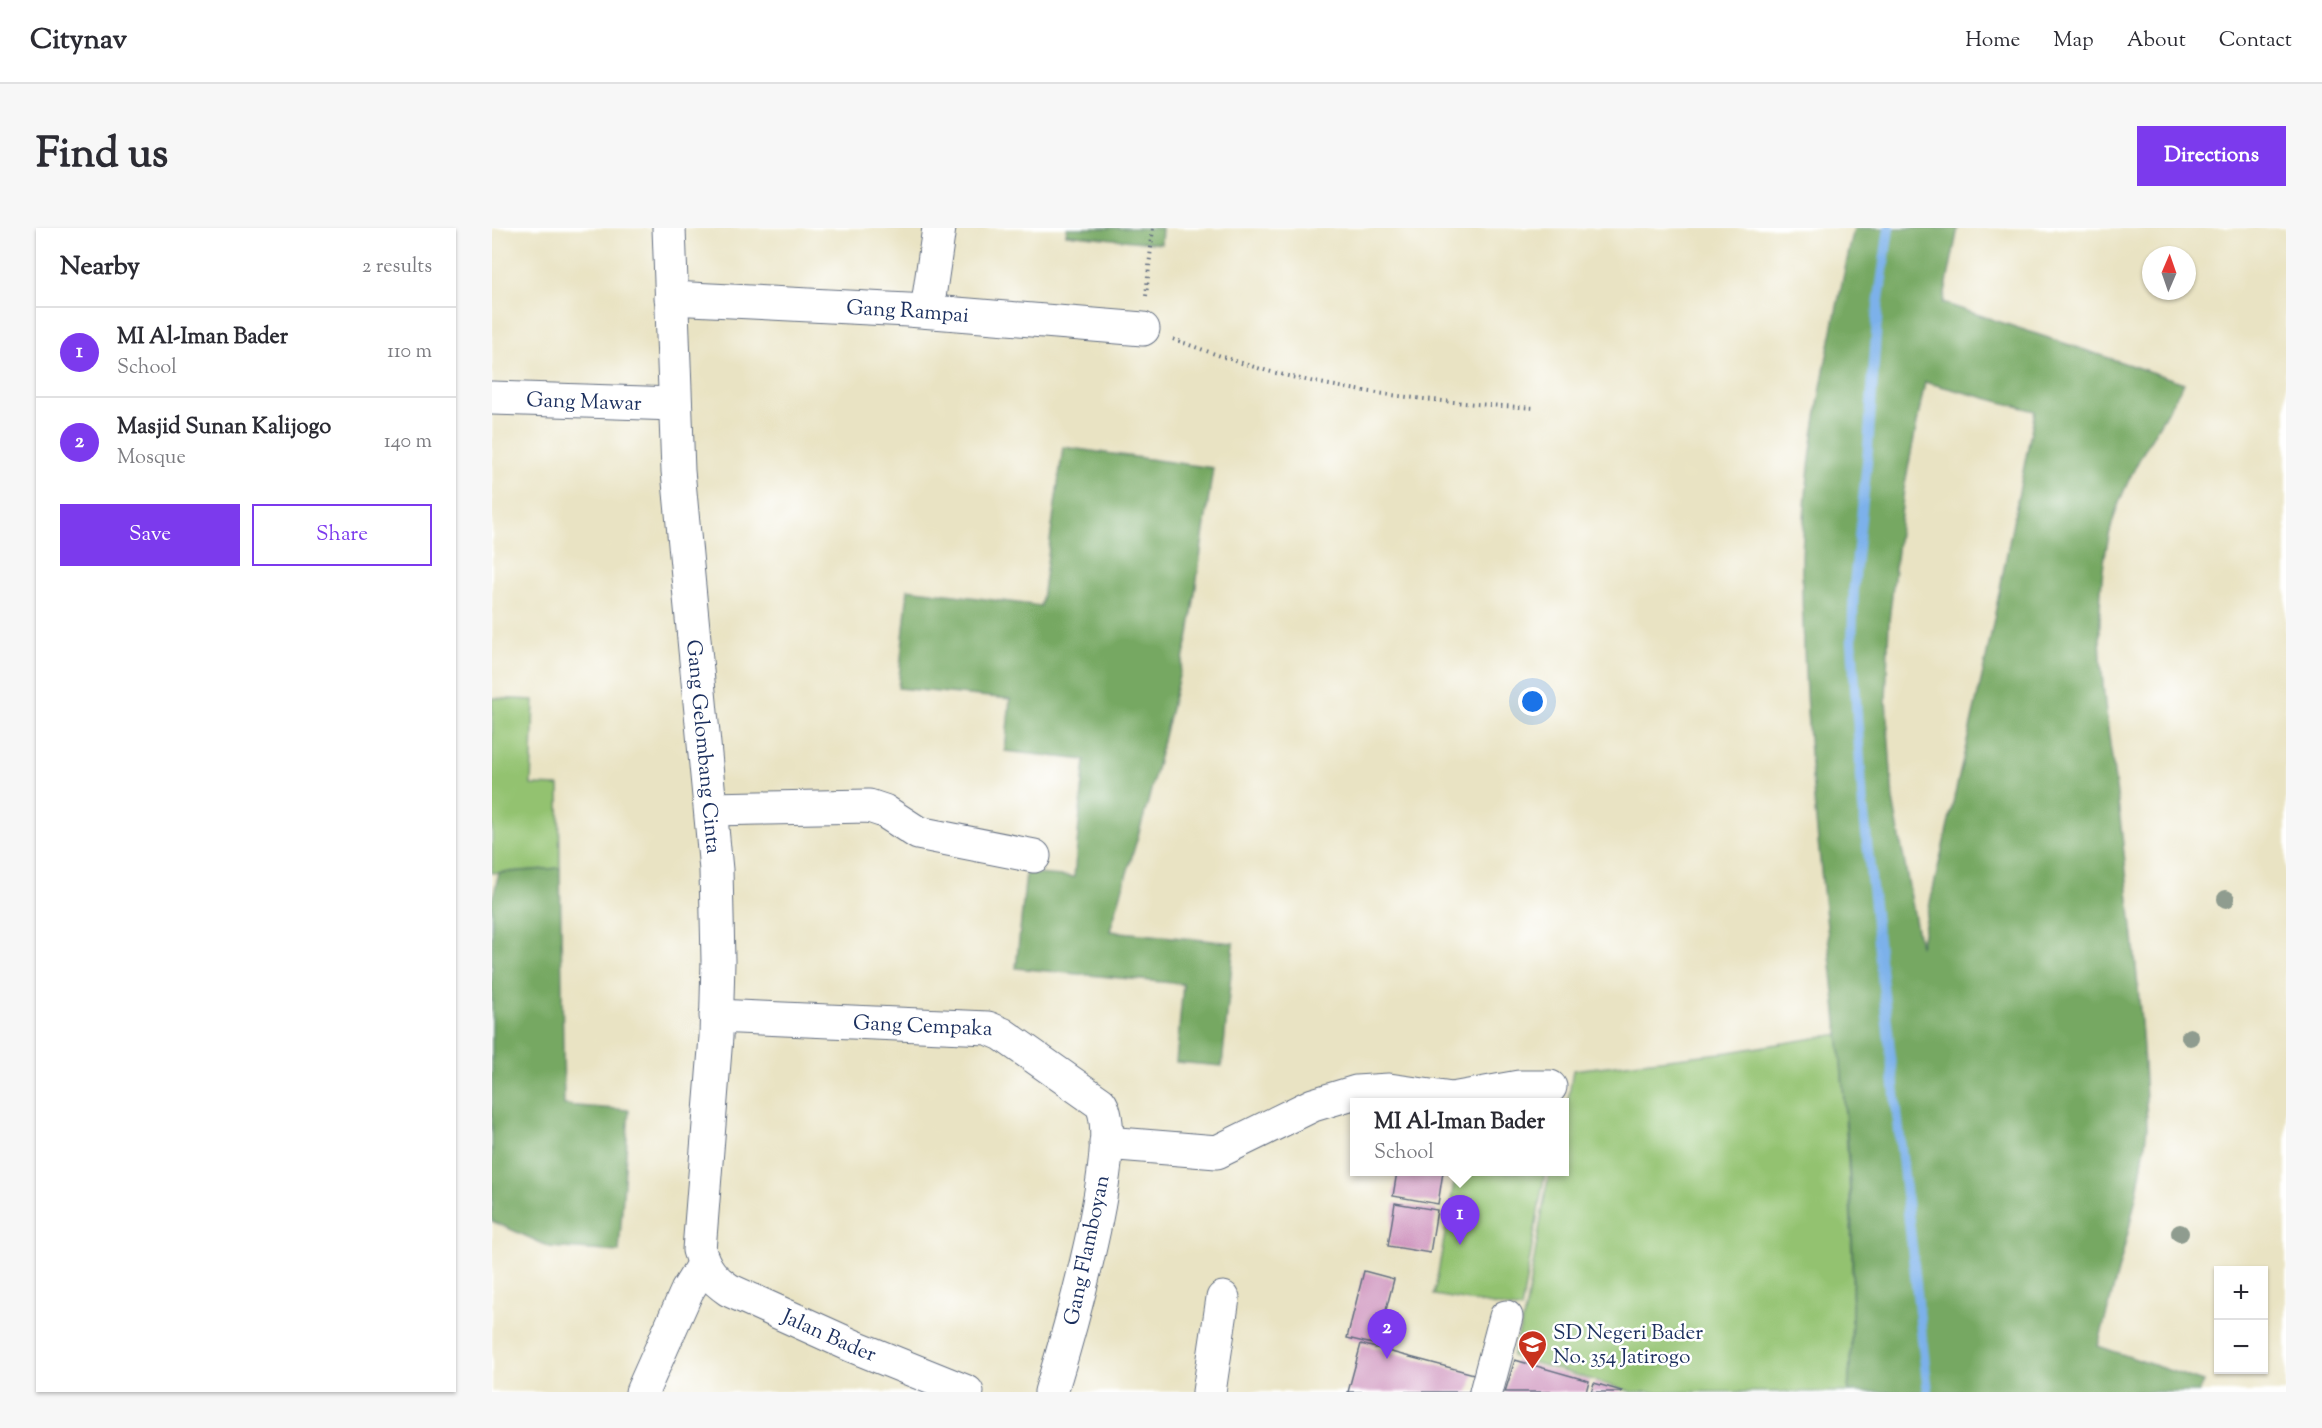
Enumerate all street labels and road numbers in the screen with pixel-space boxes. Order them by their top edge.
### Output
street label: Gang Rampai [845,294,970,332]
street label: Gang Mawar [526,386,642,420]
street label: Gang Gelombang Cinta [677,638,727,855]
street label: Gang Cempaka [852,1009,993,1045]
street label: Gang Flamboyan [1057,1172,1119,1328]
street label: Jalan Bader [776,1302,880,1371]

